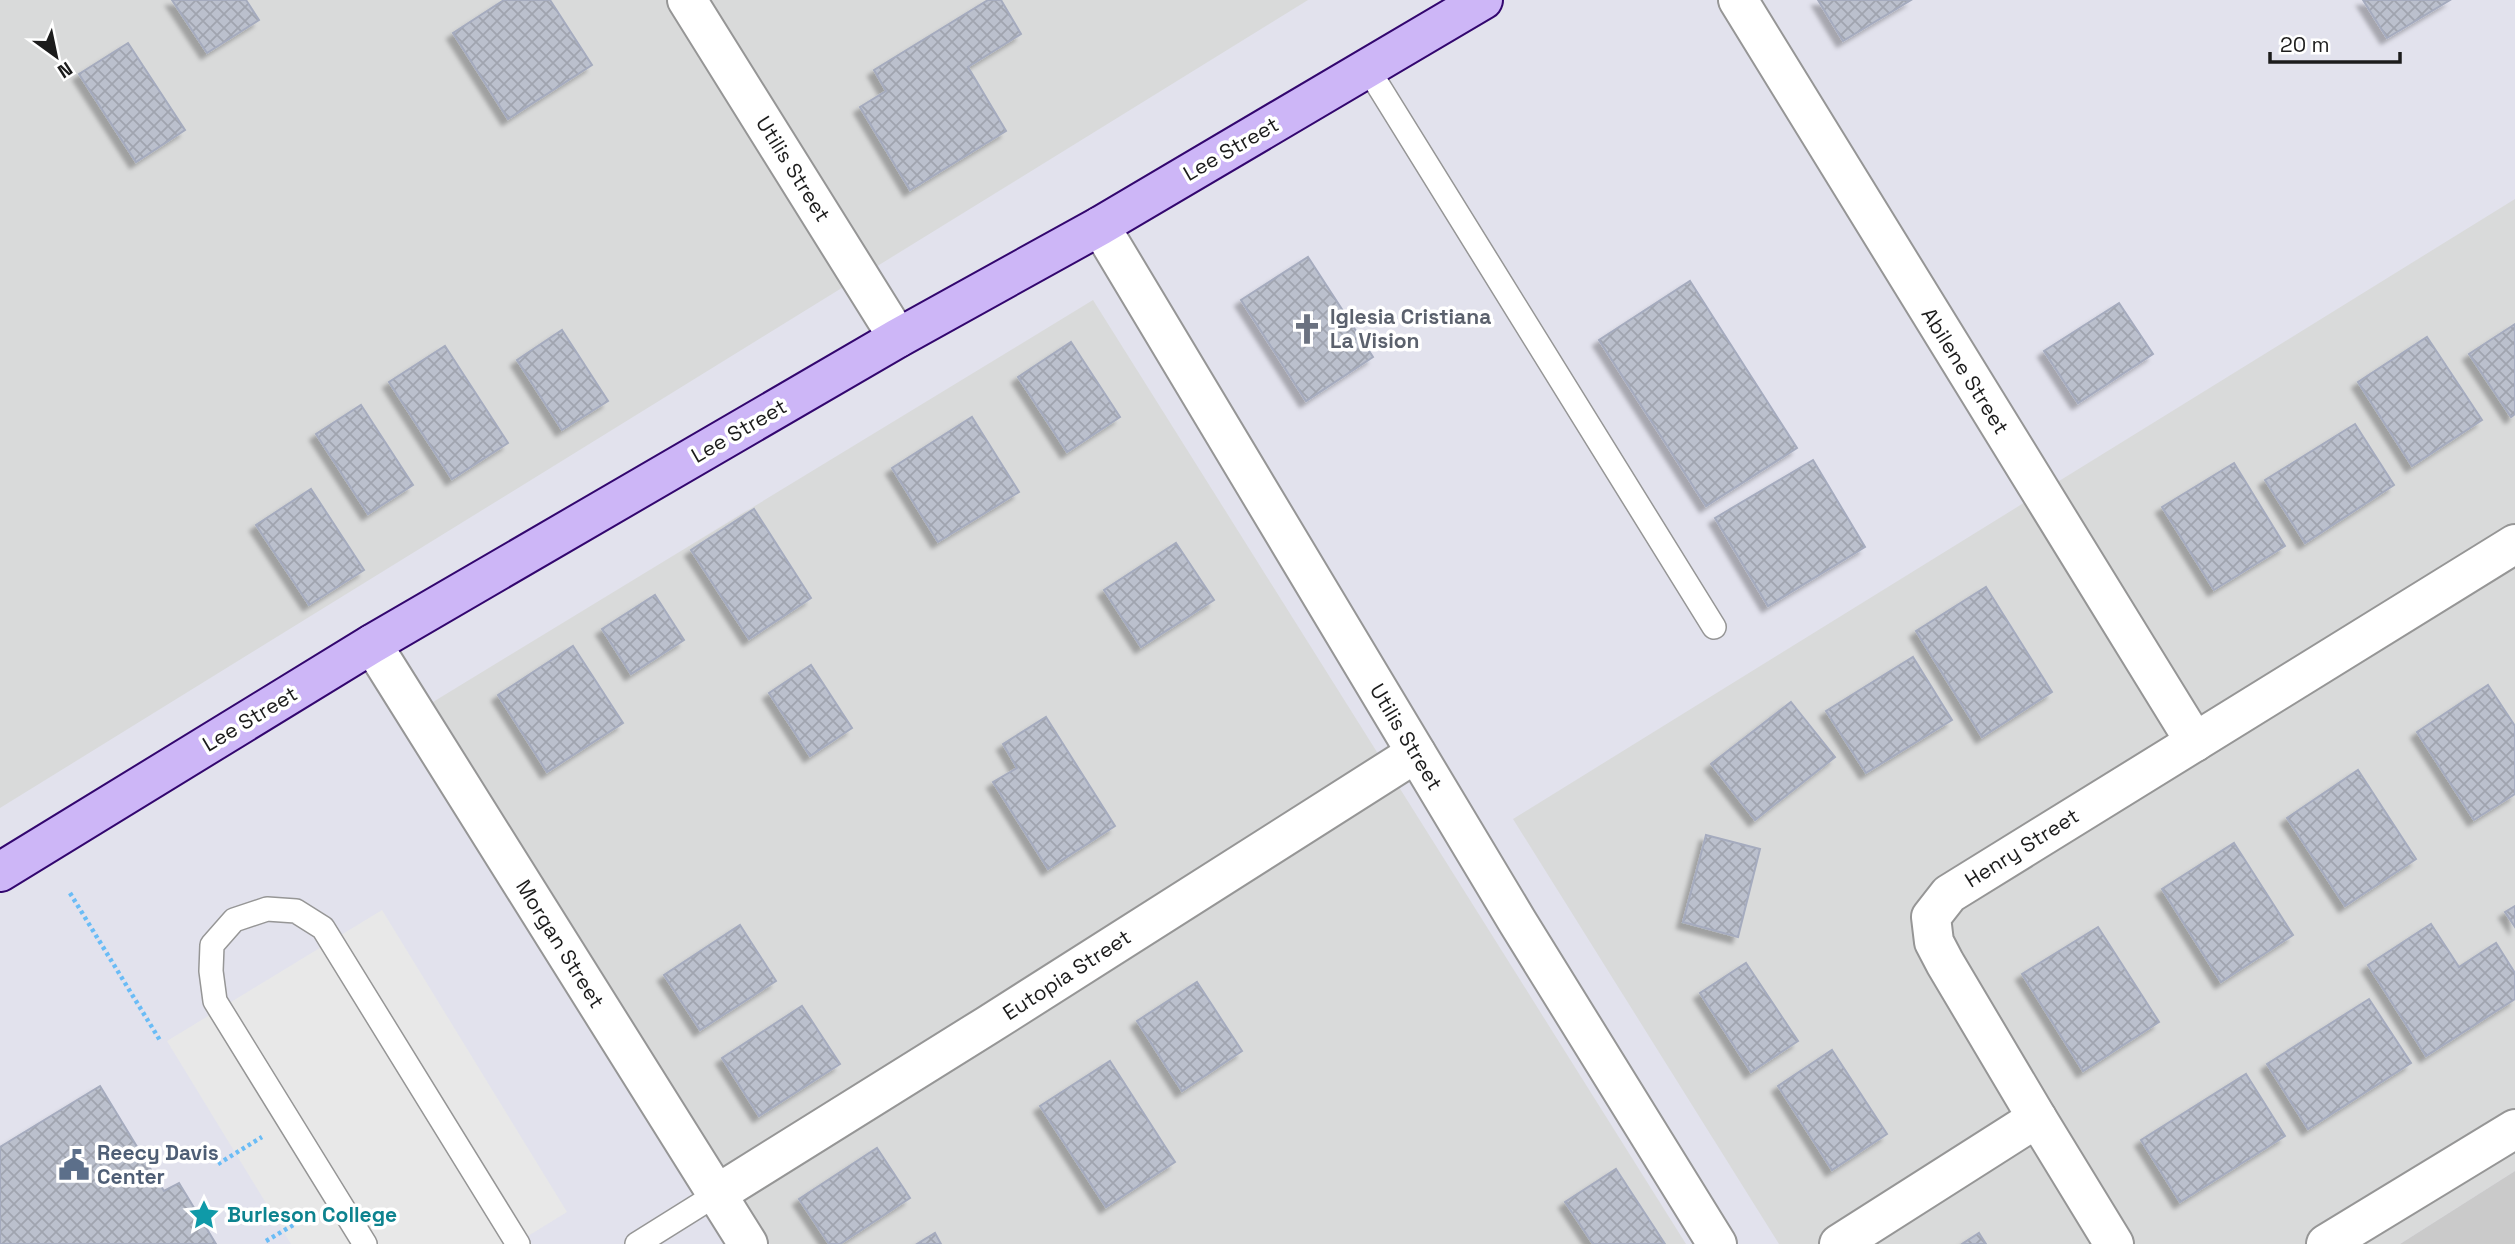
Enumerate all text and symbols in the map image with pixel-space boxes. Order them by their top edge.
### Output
north arrow [21,21,91,91]
scale bar [2270,21,2400,65]
text: 20 m [2280,31,2330,58]
text: N [53,56,77,84]
street label: Lee Street [1178,110,1283,187]
street label: Utilis Street [750,111,837,227]
street label: Abilene Street [1916,302,2015,439]
place label: Iglesia Cristiana La Vision [1330,303,1491,354]
church icon: Iglesia Cristiana La Vision [1290,312,1324,346]
street label: Lee Street [686,392,791,469]
street label: Utilis Street [1364,678,1449,795]
street label: Lee Street [197,680,302,757]
street label: Henry Street [1960,802,2084,893]
street label: Morgan Street [510,874,611,1013]
street label: Eutopia Street [998,923,1136,1026]
place label: Reecy Davis Center [97,1139,219,1190]
public building icon: Reecy Davis Center [57,1148,91,1182]
place icon: Burleson College [187,1198,221,1232]
place label: Burleson College [227,1201,397,1228]

